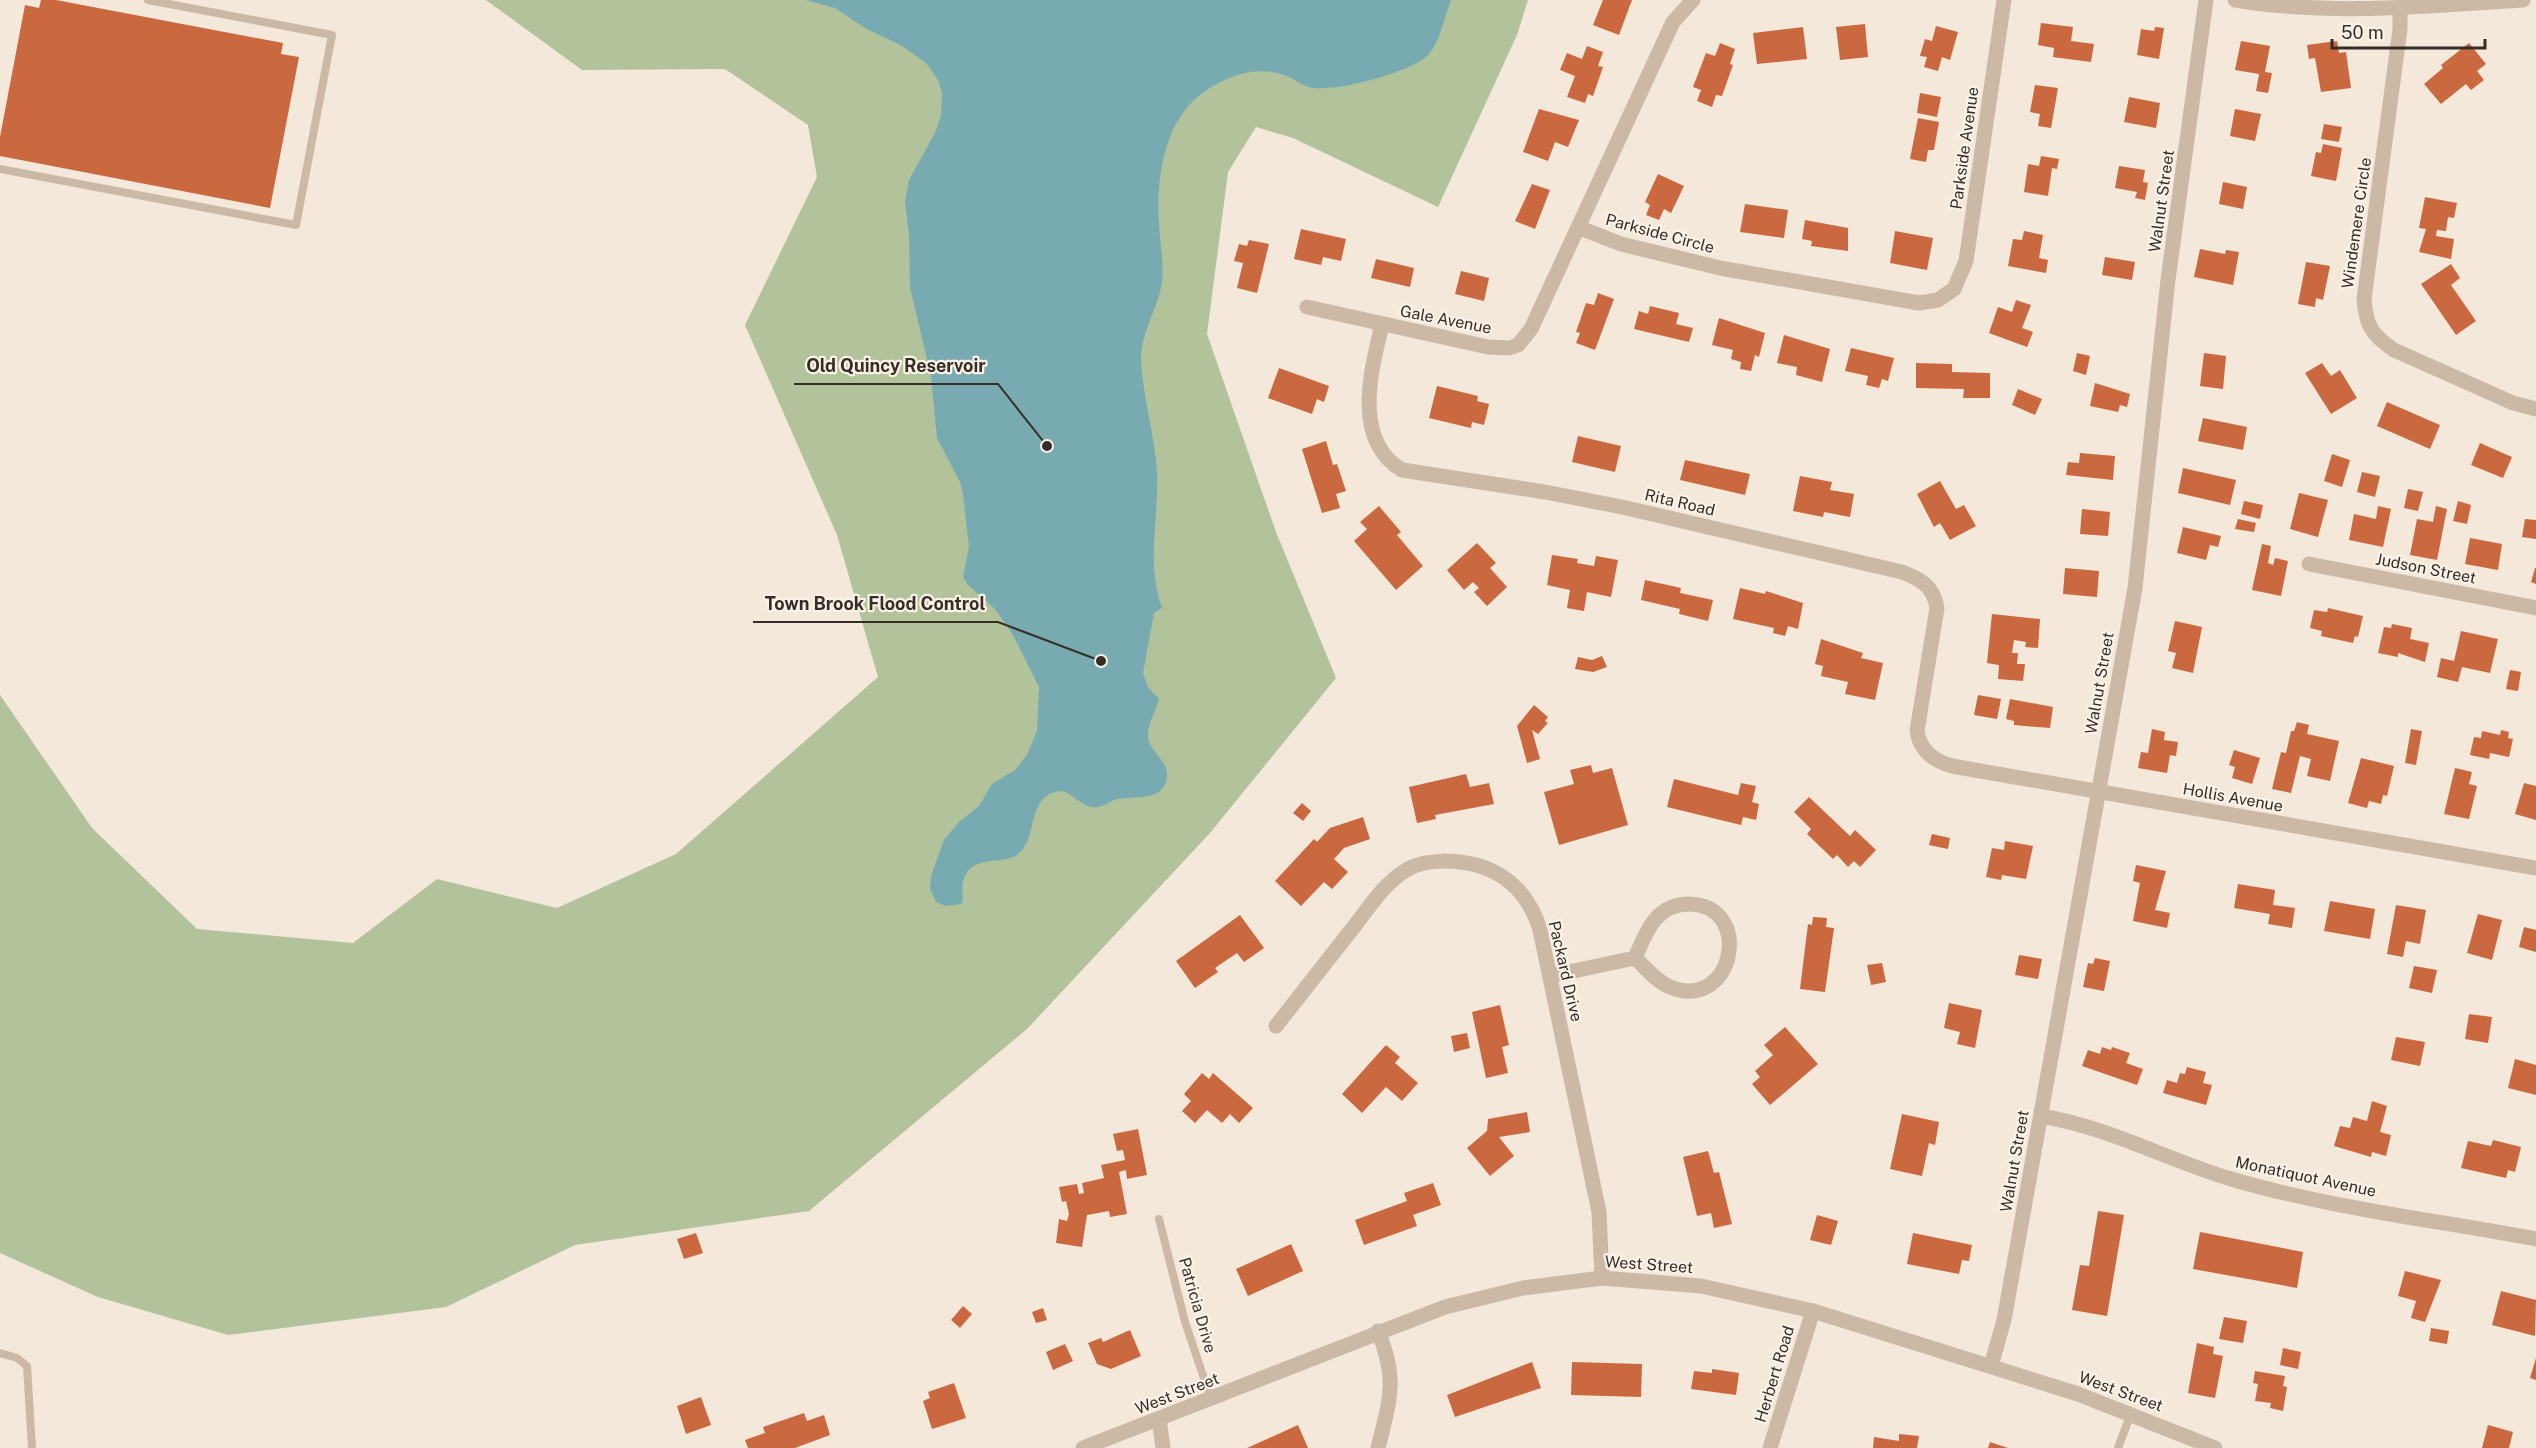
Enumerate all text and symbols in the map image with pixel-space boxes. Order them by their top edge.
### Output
scale bar [2332,12,2485,50]
text: 50 m [2341,22,2384,43]
street label: Parkside Avenue [1947,86,1982,210]
street label: Walnut Street [2145,148,2178,254]
street label: Windemere Circle [2338,156,2375,290]
street label: Parkside Circle [1603,210,1716,257]
street label: Gale Avenue [1399,301,1493,338]
callout: Old Quincy Reservoir [794,348,998,384]
text: Old Quincy Reservoir [806,355,986,376]
street label: Rita Road [1643,485,1717,520]
street label: Judson Street [2374,549,2478,588]
callout: Town Brook Flood Control [753,586,998,622]
text: Town Brook Flood Control [765,593,985,614]
street label: Walnut Street [2081,630,2118,736]
street label: Hollis Avenue [2181,779,2285,816]
street label: Packard Drive [1545,919,1586,1023]
street label: Walnut Street [1996,1108,2033,1214]
street label: Monatiquot Avenue [2234,1152,2378,1201]
street label: West Street [1604,1252,1694,1277]
street label: Patricia Drive [1175,1255,1220,1355]
street label: Herbert Road [1751,1324,1798,1425]
street label: West Street [2076,1367,2166,1415]
street label: West Street [1133,1369,1222,1418]

